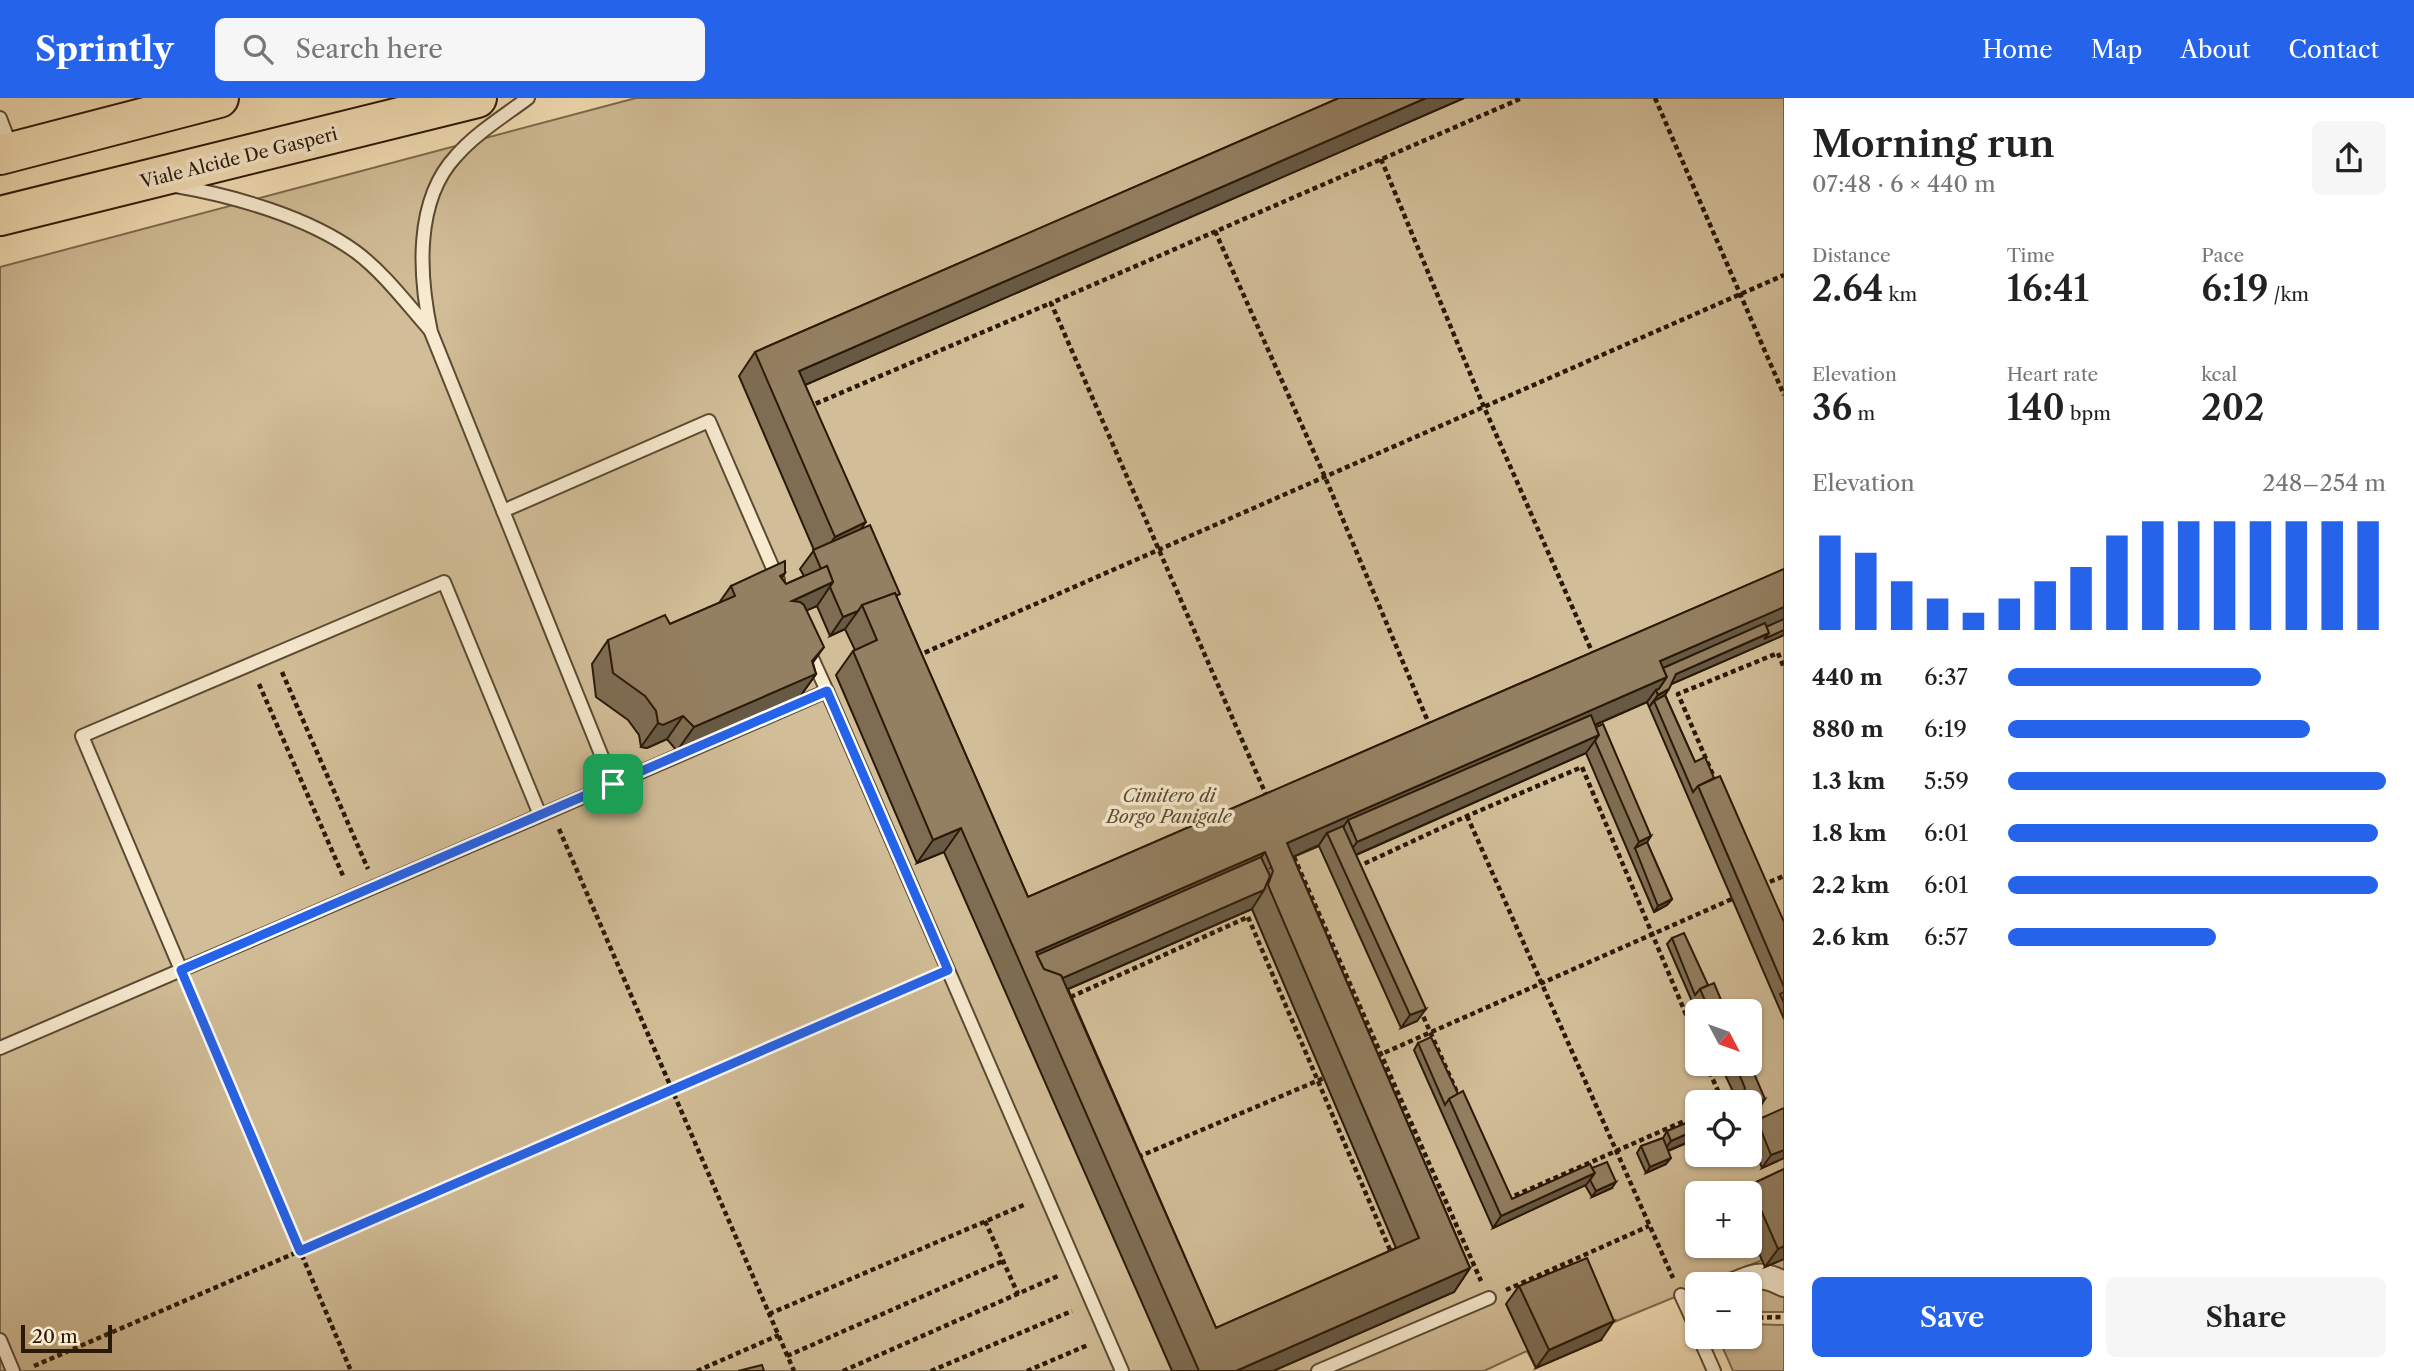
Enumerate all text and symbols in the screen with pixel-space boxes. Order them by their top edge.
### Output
search box [215,18,705,81]
text: Sprintly [35,29,173,70]
icon: search [239,30,277,68]
text: Search here [295,33,443,65]
text: Home [1982,35,2053,64]
text: Map [2091,35,2142,64]
text: About [2180,35,2251,64]
text: Contact [2289,35,2379,64]
text: Morning run [1812,120,2055,167]
button: share [2312,121,2386,195]
street label: Viale Alcide De Gasperi [137,123,340,193]
text: 07:48 · 6 × 440 m [1812,170,1996,198]
text: Distance [1812,244,1891,267]
text: Time [2007,244,2055,267]
text: Pace [2201,244,2244,267]
text: 2.64 [1812,267,1883,310]
text: 16:41 [2007,267,2089,310]
text: 6:19 [2201,267,2268,310]
text: km [1883,283,1917,306]
text: /km [2268,283,2309,306]
text: Elevation [1812,363,1897,386]
text: Heart rate [2007,363,2098,386]
text: kcal [2201,363,2237,386]
text: 36 [1812,386,1852,429]
text: 140 [2007,386,2065,429]
text: 202 [2201,386,2265,429]
text: m [1852,402,1875,425]
text: bpm [2065,402,2111,425]
text: Elevation [1812,469,1915,497]
text: 248–254 m [2262,469,2386,497]
text: 440 m [1812,663,1883,691]
text: 6:37 [1924,663,1968,691]
text: 880 m [1812,715,1884,743]
text: 6:19 [1924,715,1967,743]
pin [583,754,643,814]
icon: arrive [594,765,632,803]
text: 1.3 km [1812,767,1886,795]
text: 5:59 [1924,767,1969,795]
park label: Cimitero di Borgo Panigale [1104,785,1233,828]
text: 1.8 km [1812,819,1887,847]
text: 6:01 [1924,819,1968,847]
text: 2.2 km [1812,871,1889,899]
text: 6:01 [1924,871,1968,899]
text: 2.6 km [1812,923,1890,951]
text: 6:57 [1924,923,1968,951]
north arrow [1685,999,1762,1076]
map controls [1685,999,1762,1349]
button: locate [1685,1090,1762,1167]
button: + [1685,1181,1762,1258]
button: − [1685,1272,1762,1349]
button: Save [1812,1277,2092,1357]
button: Share [2106,1277,2386,1357]
scale bar [21,1322,112,1354]
text: 20 m [32,1325,78,1348]

